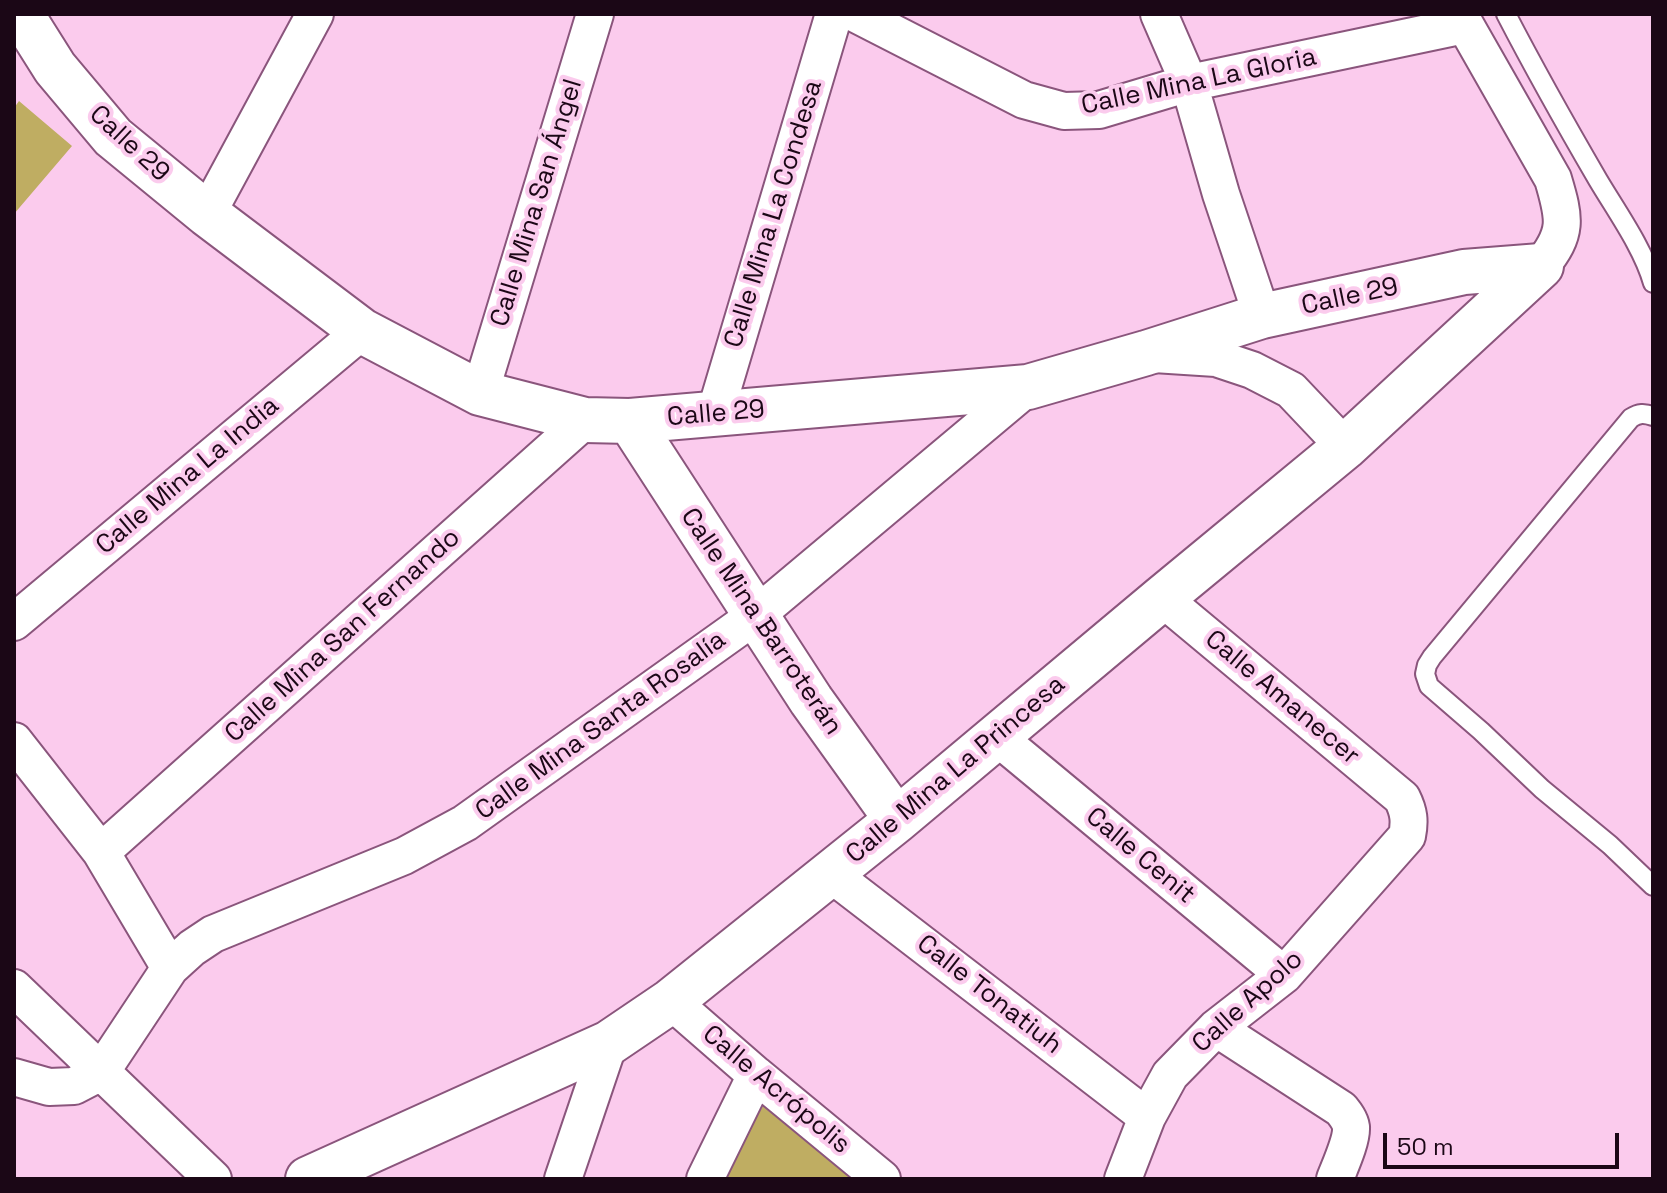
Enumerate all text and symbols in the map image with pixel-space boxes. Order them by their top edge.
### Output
street label: Calle Mina La Gloria [1079,42,1319,122]
street label: Calle Mina San Ángel [484,75,590,331]
street label: Calle Mina La Condesa [718,76,830,352]
street label: Calle 29 [83,99,175,189]
street label: Calle 29 [1299,272,1401,322]
street label: Calle Mina La India [90,390,286,562]
street label: Calle 29 [666,394,766,434]
street label: Calle Mina Barroterán [673,503,849,741]
street label: Calle Mina San Fernando [219,522,467,750]
street label: Calle Amanecer [1198,624,1366,772]
street label: Calle Mina Santa Rosalía [470,625,732,827]
street label: Calle Mina La Princesa [840,669,1072,871]
street label: Calle Cenit [1079,801,1201,911]
street label: Calle Tonatiuh [910,929,1068,1061]
street label: Calle Apolo [1186,944,1310,1060]
street label: Calle Acrópolis [696,1019,856,1161]
scale bar [1387,1117,1623,1167]
text: 50 m [1397,1131,1454,1162]

